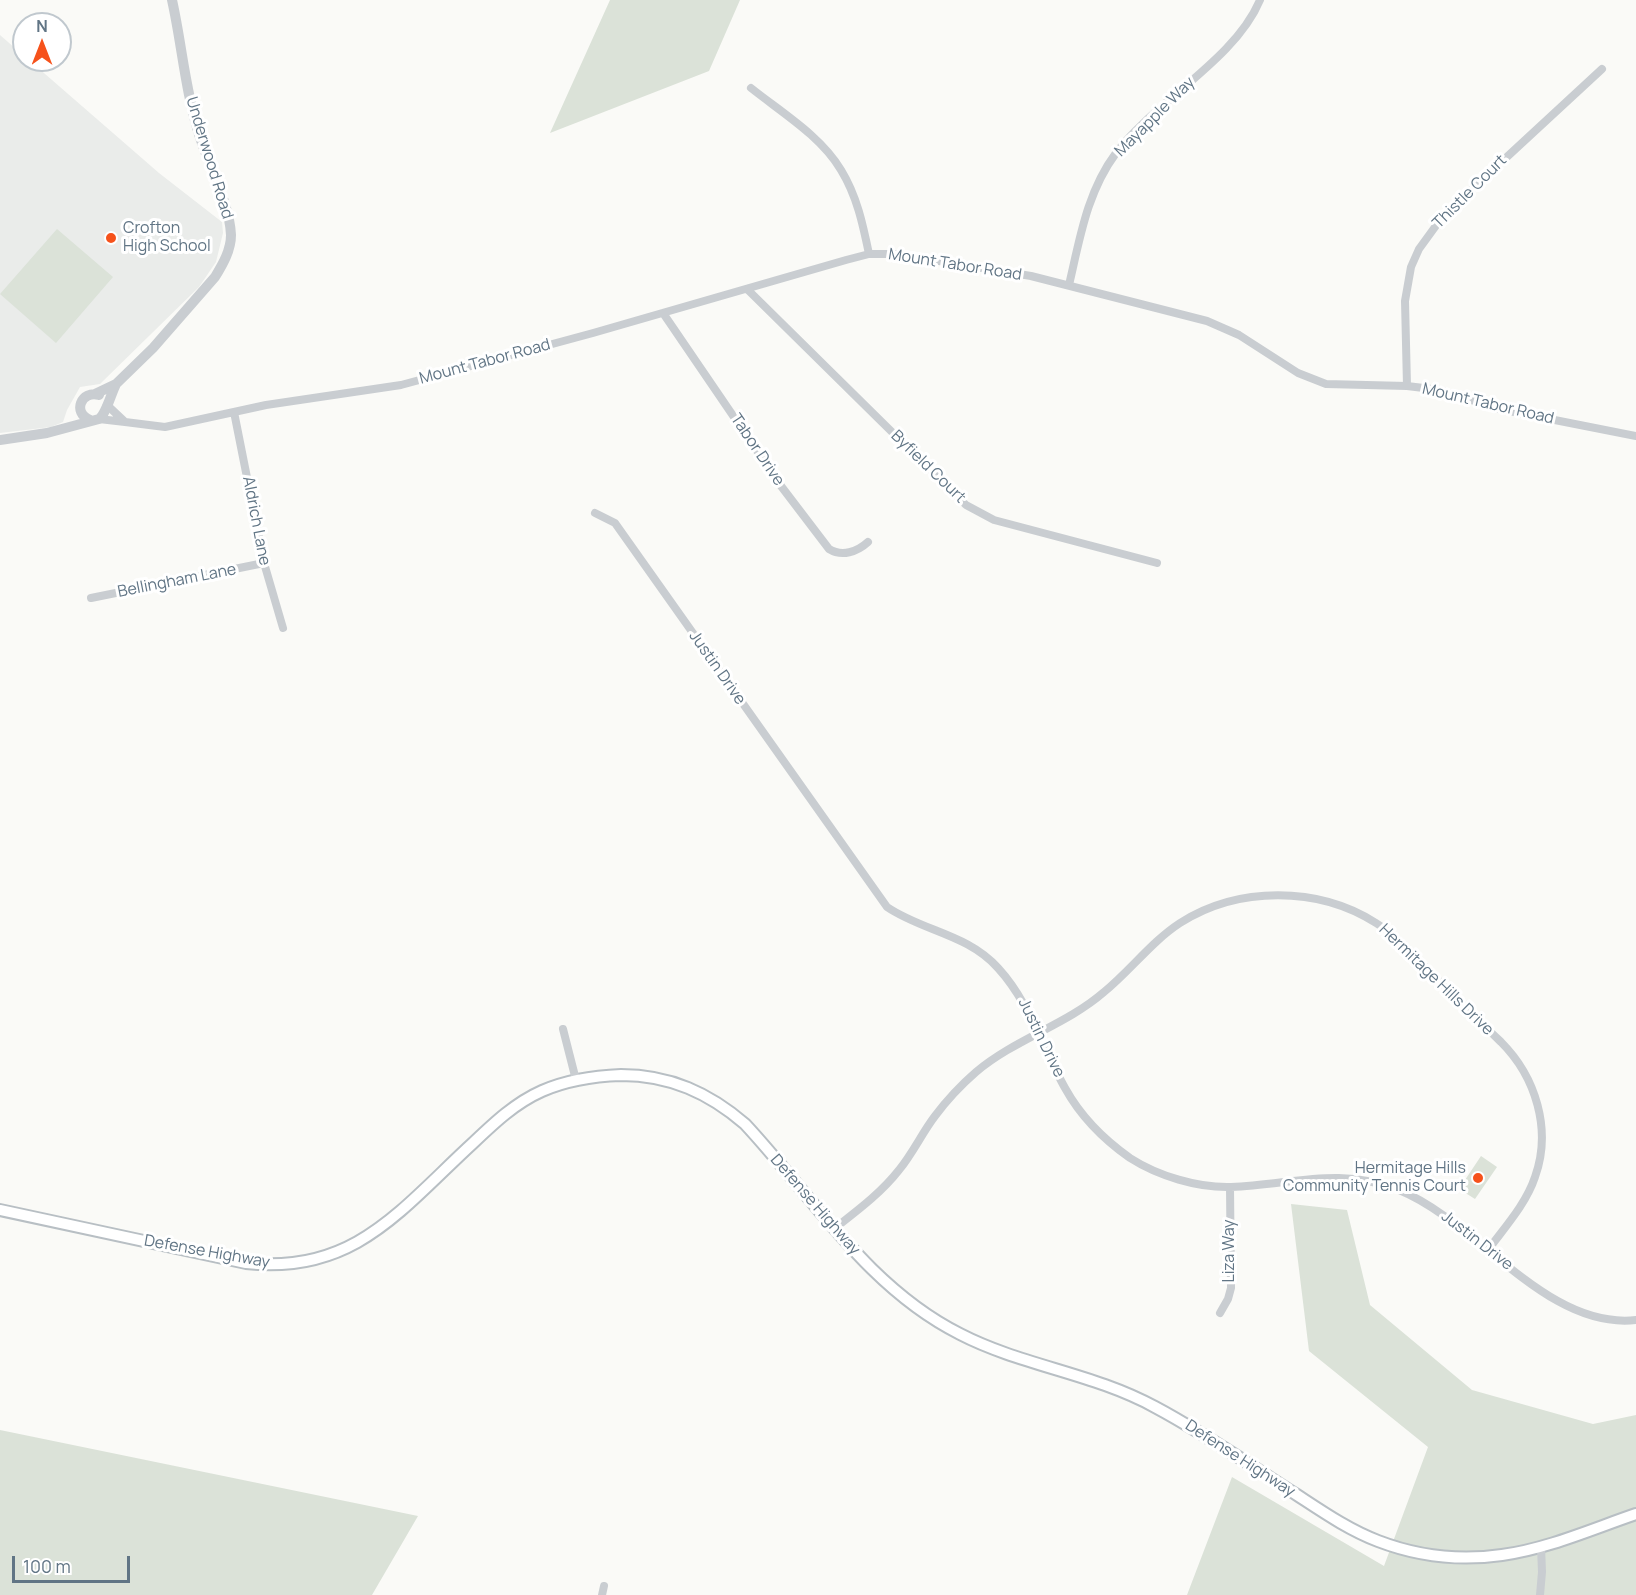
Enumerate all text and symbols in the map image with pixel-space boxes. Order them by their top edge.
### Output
north arrow [12,12,72,72]
text: N [36,15,48,37]
street label: Mayapple Way [1111,73,1199,161]
street label: Underwood Road [181,95,237,221]
street label: Thistle Court [1429,151,1511,233]
place label: Crofton High School [123,219,211,257]
marker: Crofton High School [104,231,118,245]
street label: Mount Tabor Road [887,245,1023,285]
street label: Mount Tabor Road [417,335,553,389]
street label: Mount Tabor Road [1420,379,1556,429]
street label: Tabor Drive [726,410,788,490]
street label: Byfield Court [887,427,969,507]
street label: Aldrich Lane [238,475,274,567]
street label: Bellingham Lane [116,560,238,602]
street label: Justin Drive [685,627,749,709]
street label: Hermitage Hills Drive [1375,920,1497,1040]
street label: Justin Drive [1014,995,1068,1081]
street label: Defense Highway [766,1151,864,1259]
place label: Hermitage Hills Community Tennis Court [1283,1159,1466,1197]
marker: Hermitage Hills Community Tennis Court [1471,1171,1485,1185]
street label: Justin Drive [1437,1207,1517,1275]
street label: Liza Way [1220,1219,1240,1283]
street label: Defense Highway [143,1231,271,1273]
street label: Defense Highway [1181,1416,1299,1502]
scale bar [15,1544,134,1582]
text: 100 m [23,1554,71,1578]

